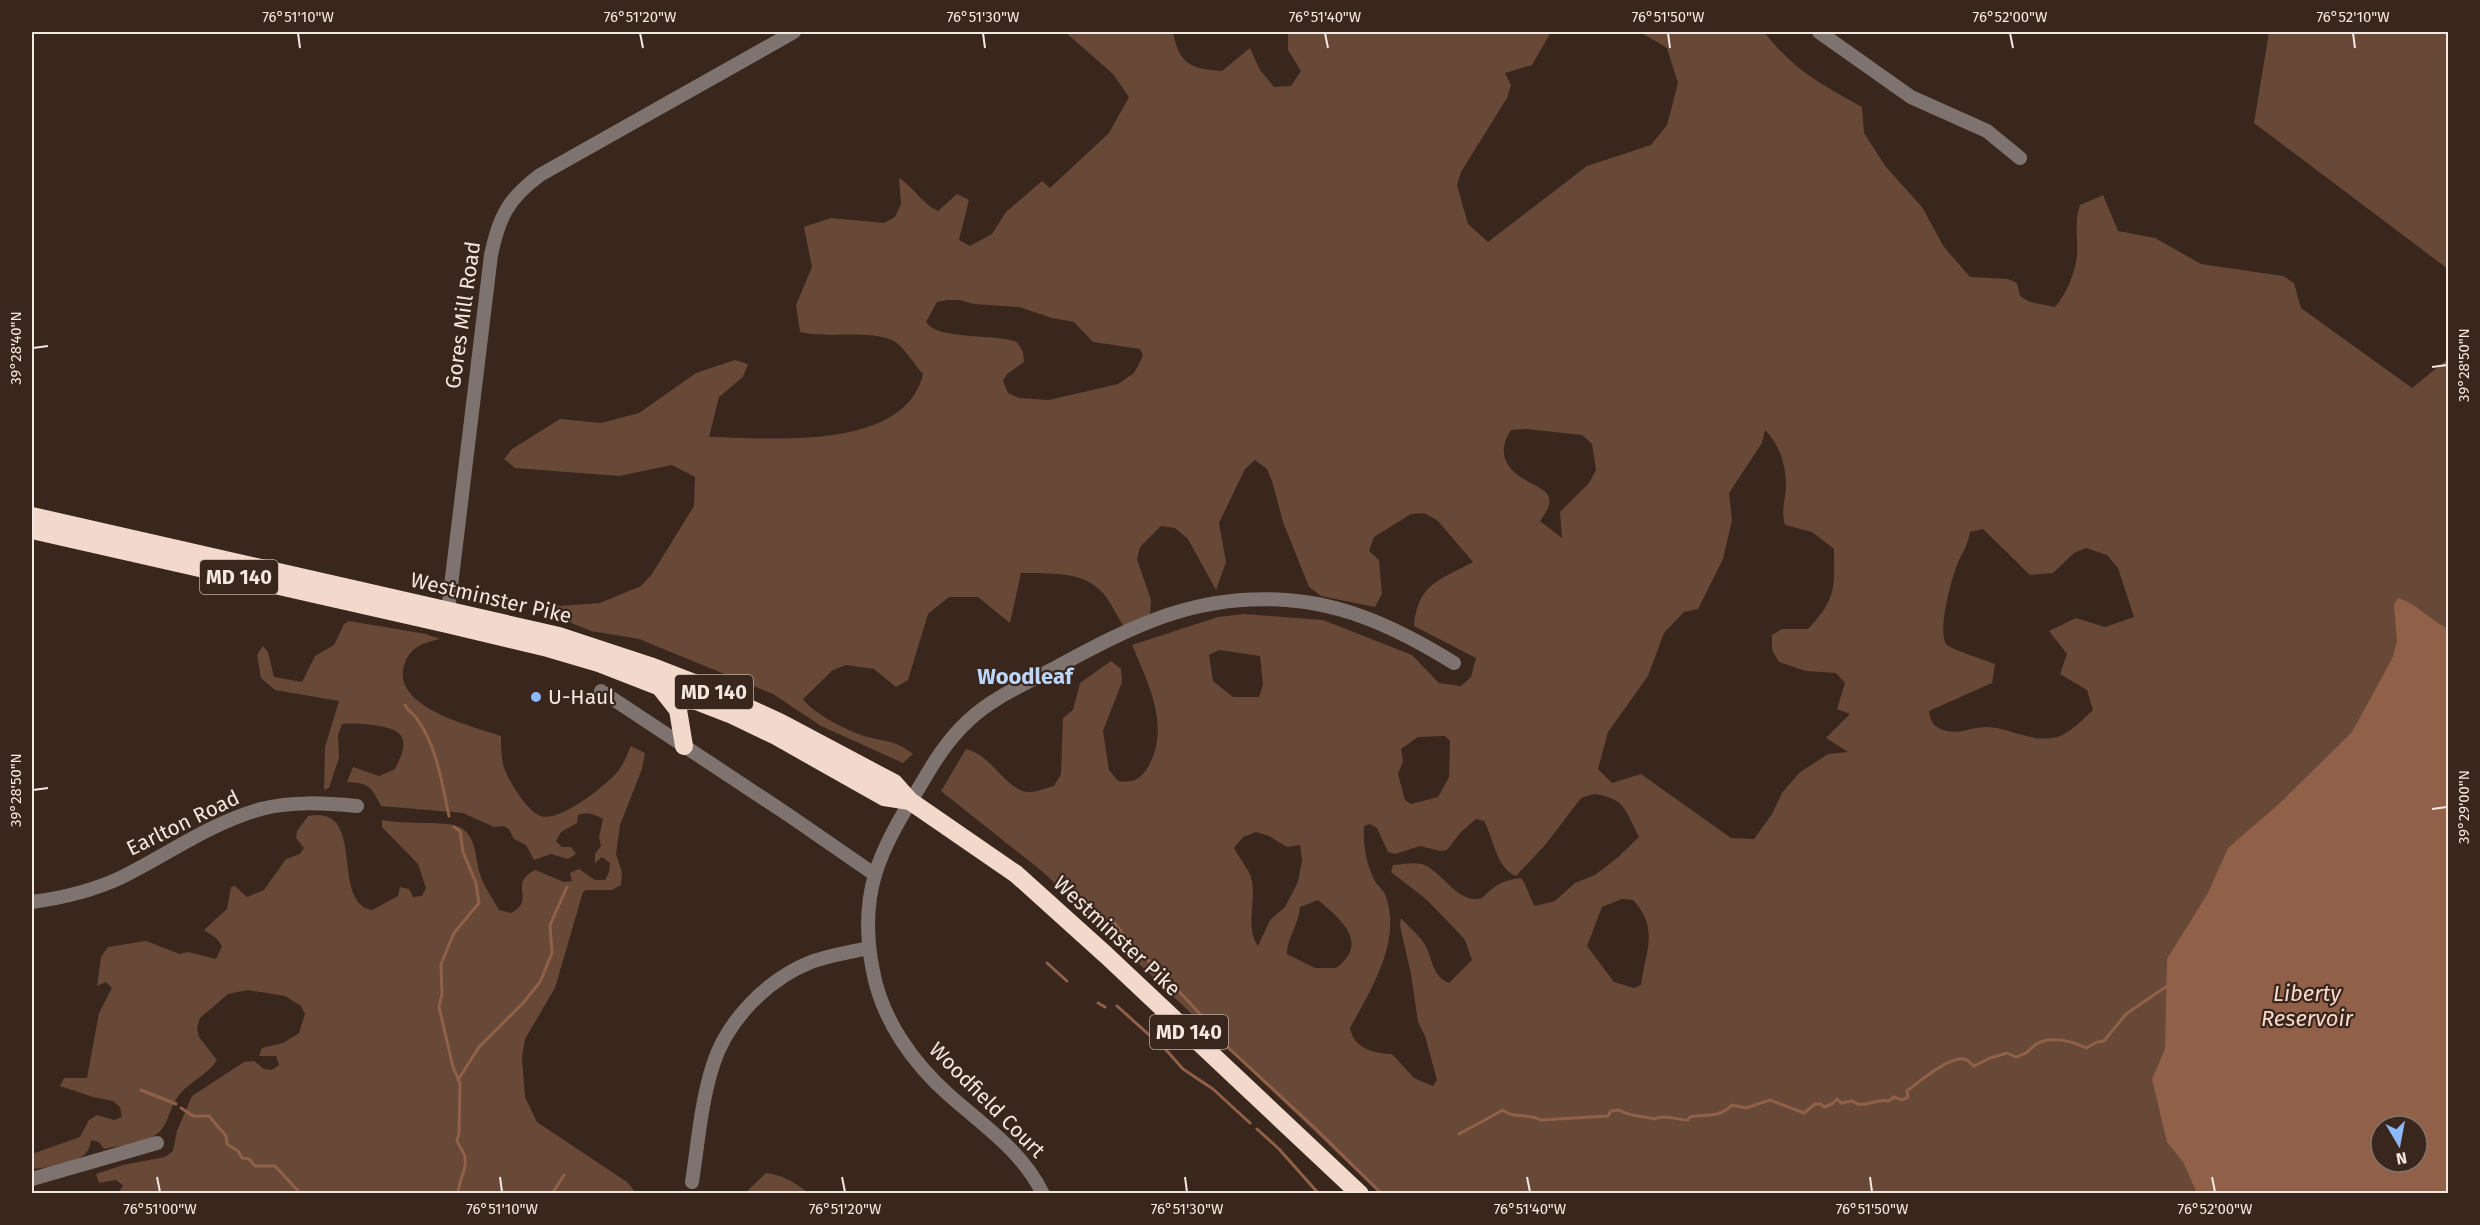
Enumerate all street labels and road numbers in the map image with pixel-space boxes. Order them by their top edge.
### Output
street label: Gores Mill Road [440,240,486,390]
road number: MD 140 [200,560,278,594]
street label: Westminster Pike [408,567,574,629]
road number: MD 140 [675,675,753,709]
street label: Earlton Road [122,784,244,862]
street label: Westminster Pike [1048,870,1186,1002]
road number: MD 140 [1150,1015,1228,1049]
street label: Woodfield Court [924,1037,1051,1164]

